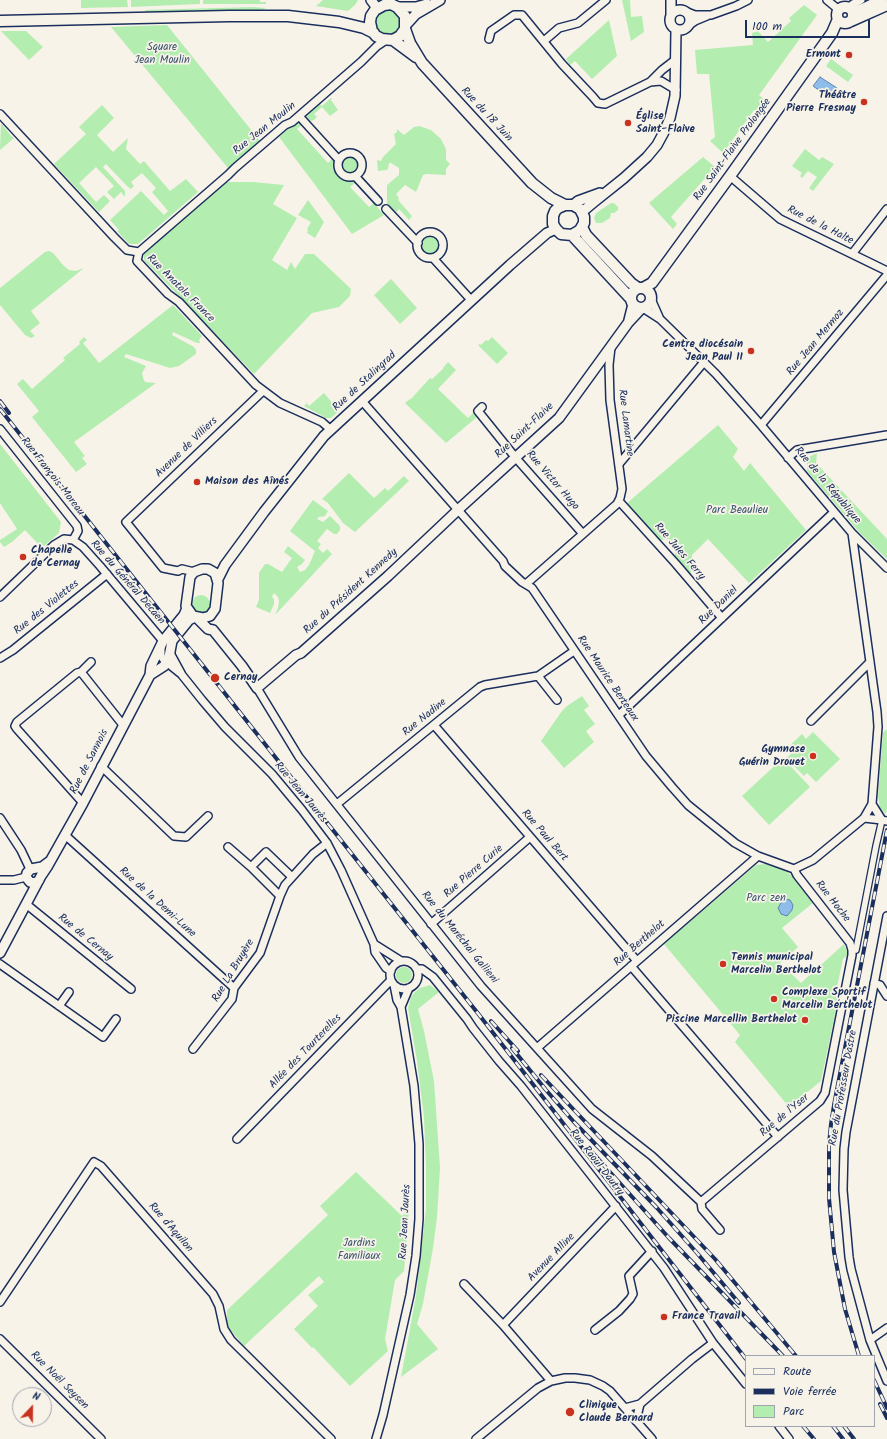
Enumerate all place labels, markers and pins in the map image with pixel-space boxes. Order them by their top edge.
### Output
place label: Ermont [806,48,841,62]
marker: Ermont [844,50,854,60]
place label: Théâtre Pierre Fresnay [786,89,856,115]
marker: Théâtre Pierre Fresnay [859,97,869,107]
place label: Église Saint-Flaive [636,110,695,136]
marker: Église Saint-Flaive [623,118,633,128]
place label: Centre diocésain Jean Paul II [662,338,743,364]
marker: Centre diocésain Jean Paul II [746,346,756,356]
place label: Maison des Aînés [205,475,289,489]
marker: Maison des Aînés [192,477,202,487]
place label: Chapelle de Cernay [31,544,80,570]
marker: Chapelle de Cernay [18,552,28,562]
place label: Cernay [224,671,258,685]
marker: Cernay [209,672,221,684]
place label: Gymnase Guérin Drouet [739,743,805,769]
marker: Gymnase Guérin Drouet [808,751,818,761]
place label: Tennis municipal Marcelin Berthelot [731,951,821,977]
marker: Tennis municipal Marcelin Berthelot [718,959,728,969]
place label: Complexe Sportif Marcelin Berthelot [782,986,872,1012]
marker: Complexe Sportif Marcelin Berthelot [769,994,779,1004]
place label: Piscine Marcellin Berthelot [666,1013,797,1027]
marker: Piscine Marcellin Berthelot [800,1015,810,1025]
place label: France Travail [672,1310,740,1324]
marker: France Travail [659,1312,669,1322]
place label: Clinique Claude Bernard [579,1399,653,1425]
marker: Clinique Claude Bernard [564,1406,576,1418]

